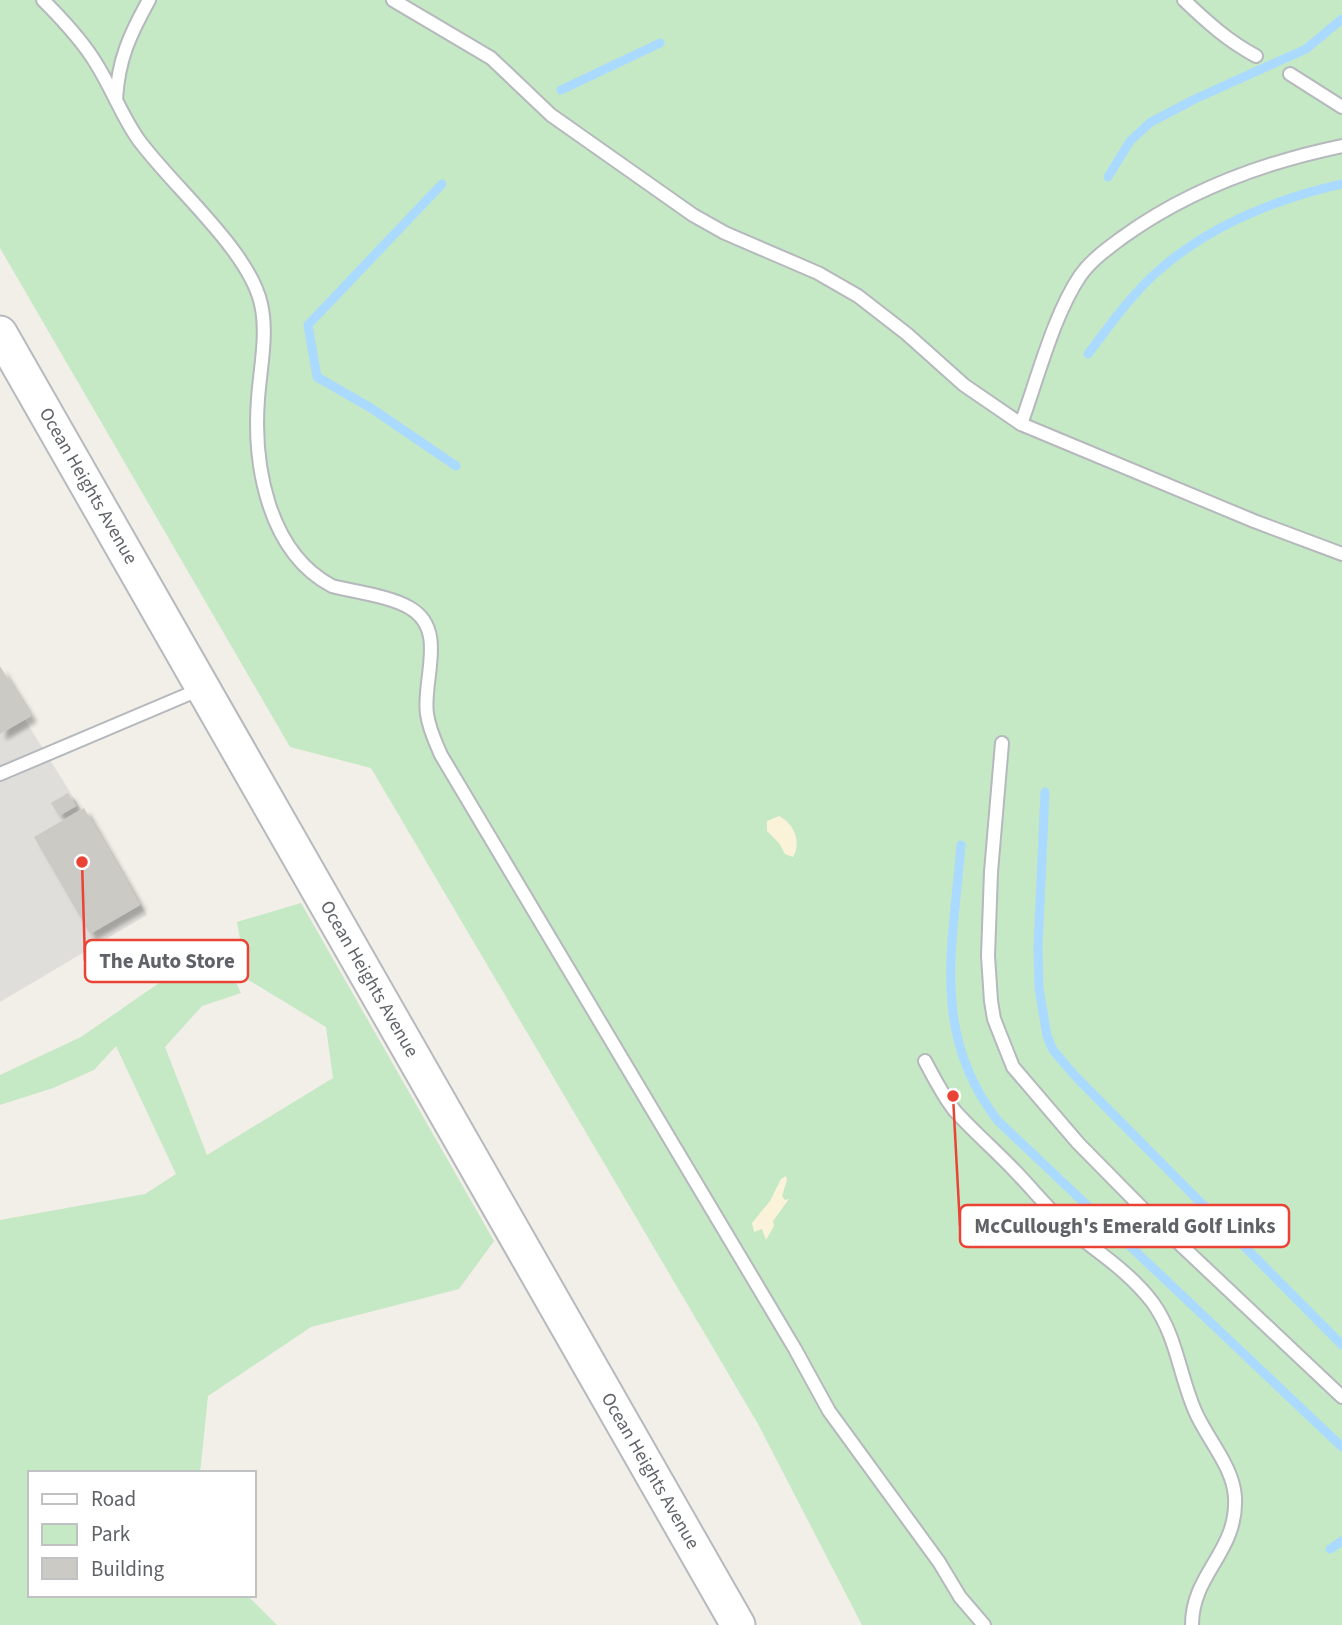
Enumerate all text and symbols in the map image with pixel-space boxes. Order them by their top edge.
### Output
street label: Ocean Heights Avenue [32,403,144,569]
street label: Ocean Heights Avenue [313,896,425,1062]
callout: The Auto Store [85,940,248,982]
text: The Auto Store [99,946,235,976]
callout: McCullough's Emerald Golf Links [960,1205,1289,1247]
text: McCullough's Emerald Golf Links [974,1211,1276,1241]
street label: Ocean Heights Avenue [594,1388,706,1554]
legend [28,1471,256,1597]
text: Road [91,1484,136,1514]
text: Park [91,1519,131,1549]
text: Building [91,1554,165,1584]

